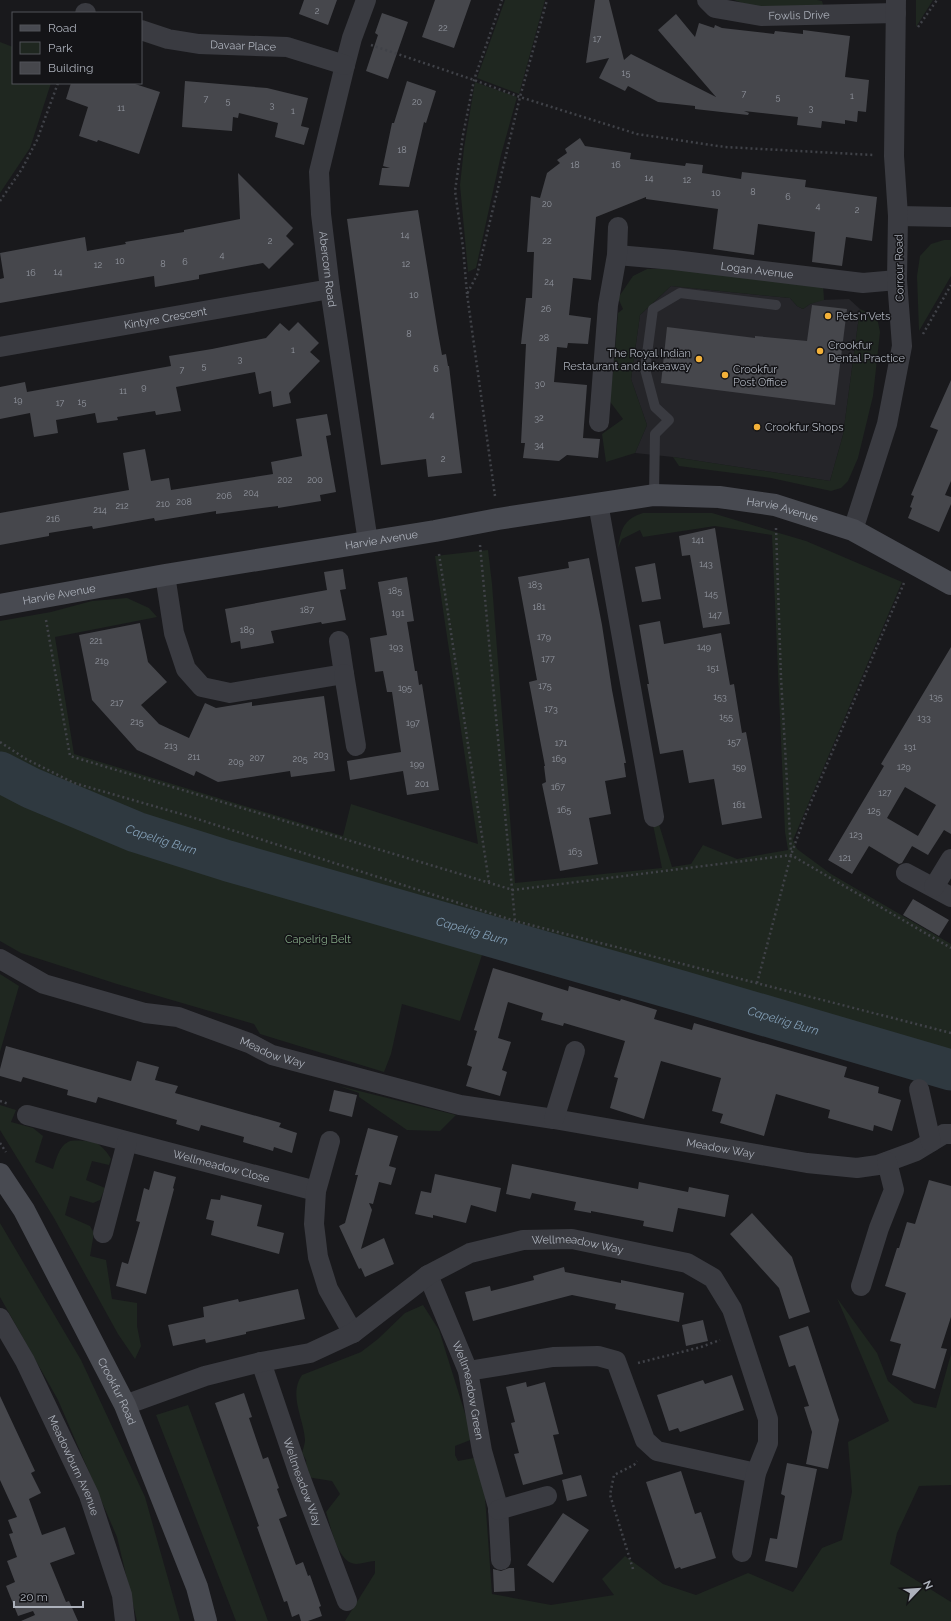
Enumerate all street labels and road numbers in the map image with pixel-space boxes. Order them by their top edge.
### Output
street label: Fowlis Drive [768,8,830,23]
street label: Davaar Place [210,38,277,54]
street label: Abercorn Road [316,230,339,308]
street label: Corrour Road [892,234,907,302]
street label: Logan Avenue [720,260,795,282]
street label: Kintyre Crescent [123,305,208,332]
street label: Harvie Avenue [746,495,820,526]
street label: Harvie Avenue [344,528,420,553]
street label: Harvie Avenue [22,582,97,608]
street label: Meadow Way [238,1034,306,1071]
street label: Meadow Way [685,1136,756,1161]
street label: Wellmeadow Close [172,1148,271,1186]
street label: Wellmeadow Way [532,1233,625,1257]
street label: Wellmeadow Green [449,1339,486,1441]
street label: Crookfur Road [95,1356,138,1427]
street label: Meadowburn Avenue [45,1413,102,1518]
street label: Wellmeadow Way [280,1436,324,1528]

